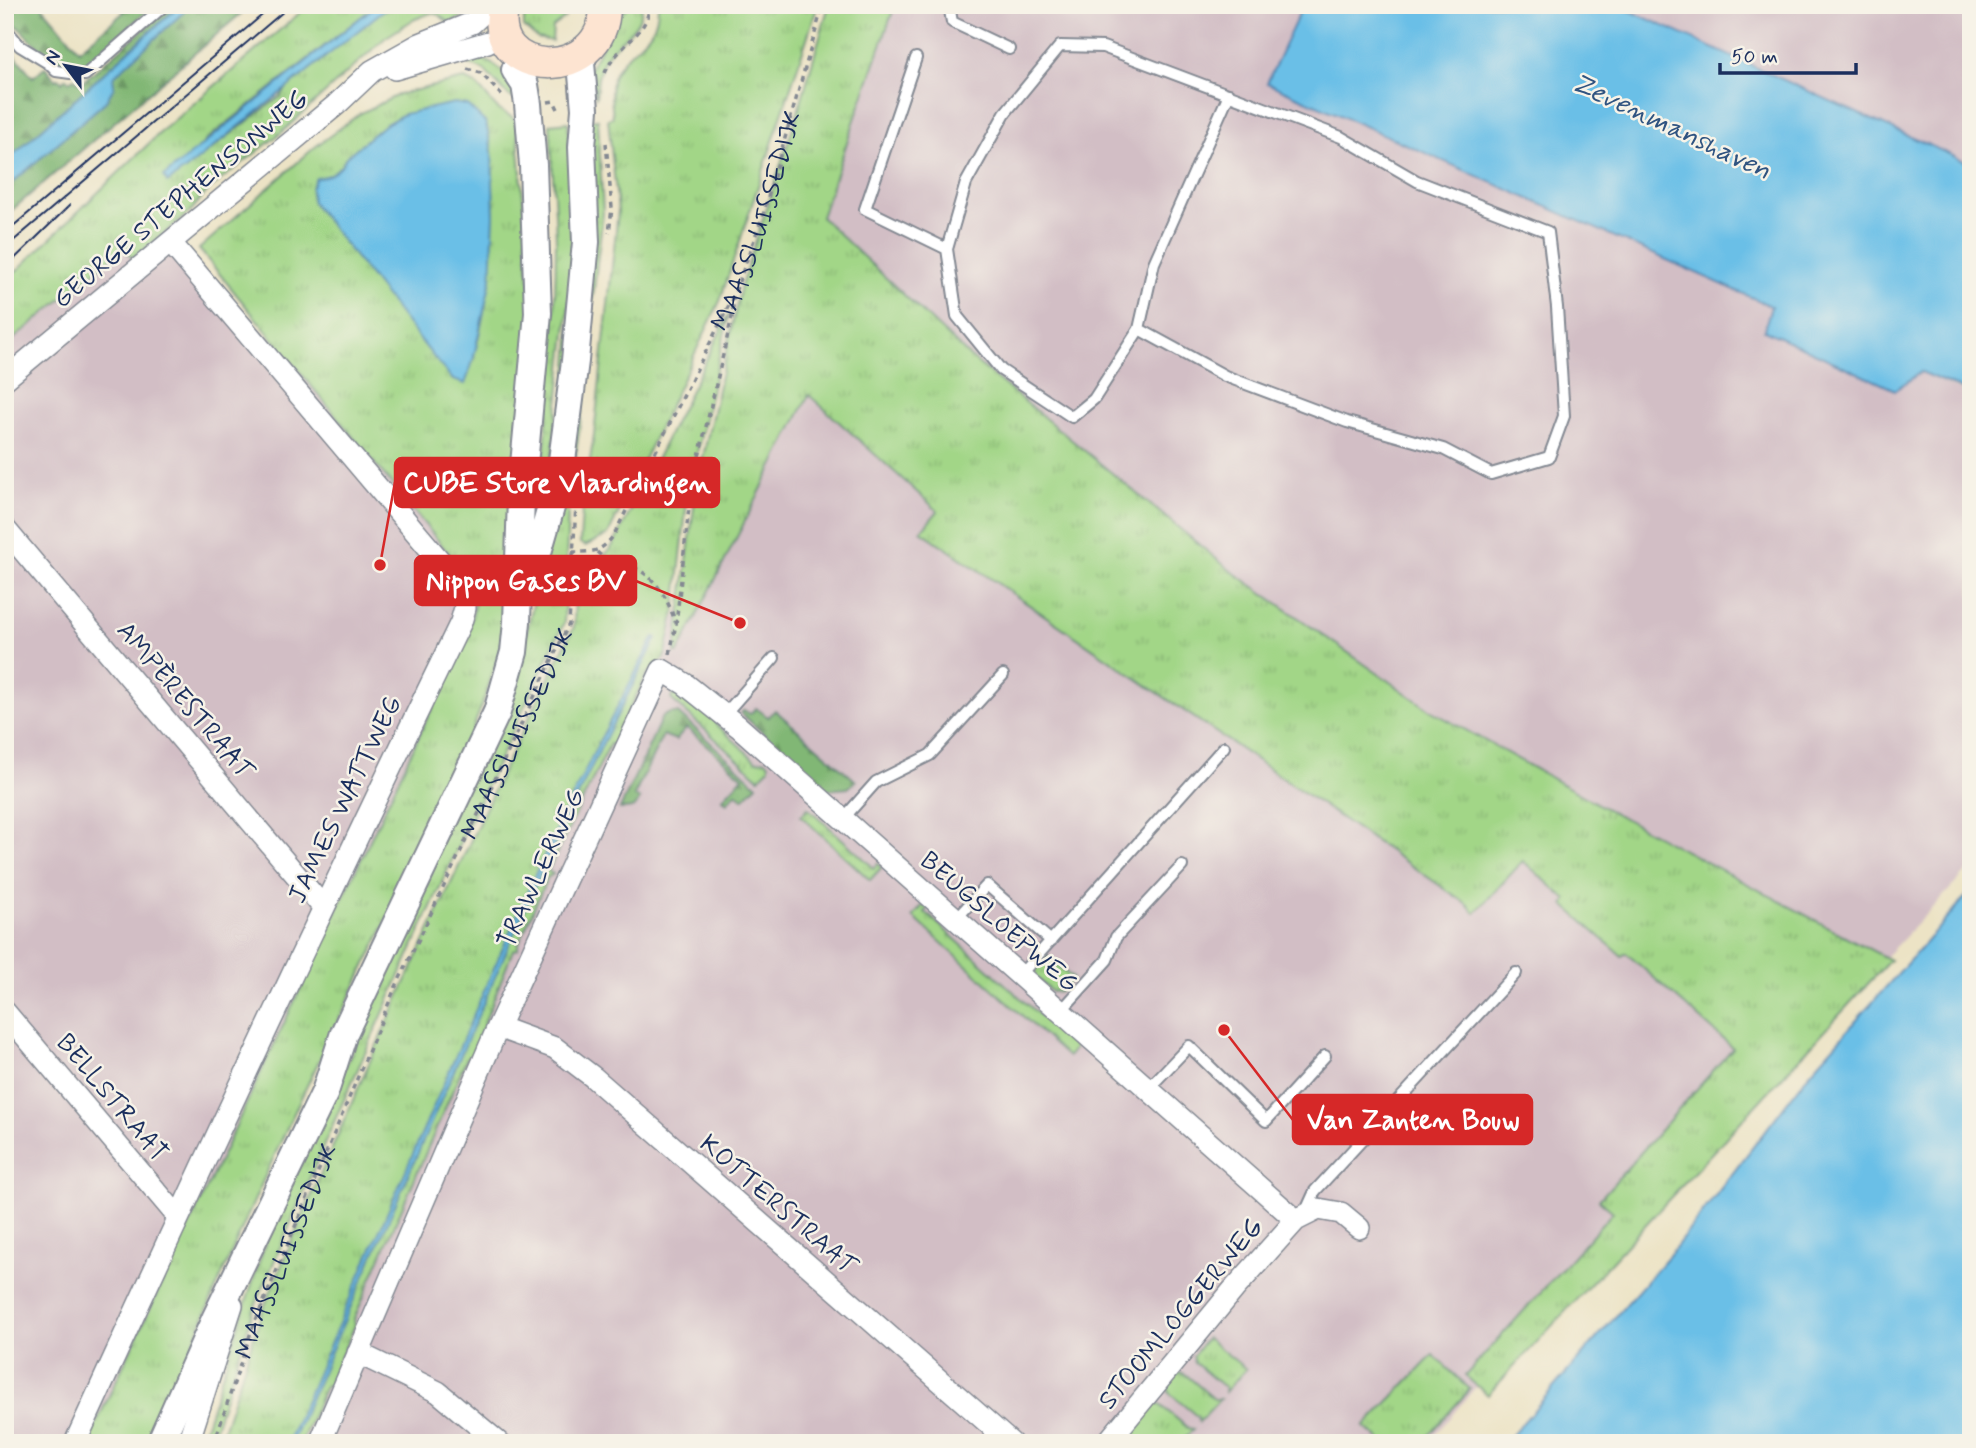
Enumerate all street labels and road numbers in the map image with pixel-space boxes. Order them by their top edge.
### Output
street label: GEORGE STEPHENSONWEG [46,83,316,317]
street label: MAASSLUISSEDIJK [704,108,811,337]
street label: AMPÈRESTRAAT [108,615,262,789]
street label: MAASSLUISSEDIJK [454,623,583,845]
street label: JAMES WATTWEG [281,691,411,909]
street label: TRAWLERWEG [490,784,594,954]
street label: BEUGSLOEPWEG [912,844,1085,1001]
street label: BELLSTRAAT [48,1027,175,1170]
street label: KOTTERSTRAAT [692,1128,865,1284]
street label: MAASSLUISSEDIJK [228,1139,347,1364]
street label: STOOMLOGGERWEG [1091,1211,1272,1417]

